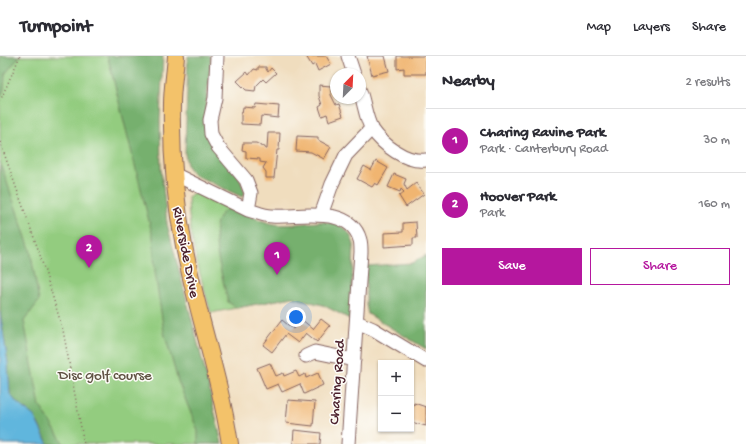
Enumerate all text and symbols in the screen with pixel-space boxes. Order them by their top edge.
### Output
text: Turnpoint [20,16,92,39]
text: Map [587,19,611,36]
text: Layers [633,19,670,36]
text: Share [692,19,726,36]
north arrow [330,68,366,104]
text: Nearby [442,72,495,92]
text: 2 results [685,75,730,90]
text: Charing Ravine Park [480,124,605,142]
text: 1 [452,133,458,148]
text: 30 m [704,133,730,148]
text: Park · Canterbury Road [480,142,608,157]
text: Hoover Park [480,188,556,206]
text: 2 [452,197,458,212]
text: 160 m [698,197,730,212]
street label: Riverside Drive [167,205,203,300]
text: Park [480,206,505,221]
pin: 2 [76,235,102,268]
pin: 1 [264,242,290,275]
button: Save [442,248,582,285]
button: Share [590,248,730,285]
your location [286,307,306,327]
street label: Charing Road [326,338,350,425]
map controls [378,360,414,432]
button: + [378,360,414,396]
park label: Disc golf course [57,367,152,385]
button: − [378,396,414,432]

